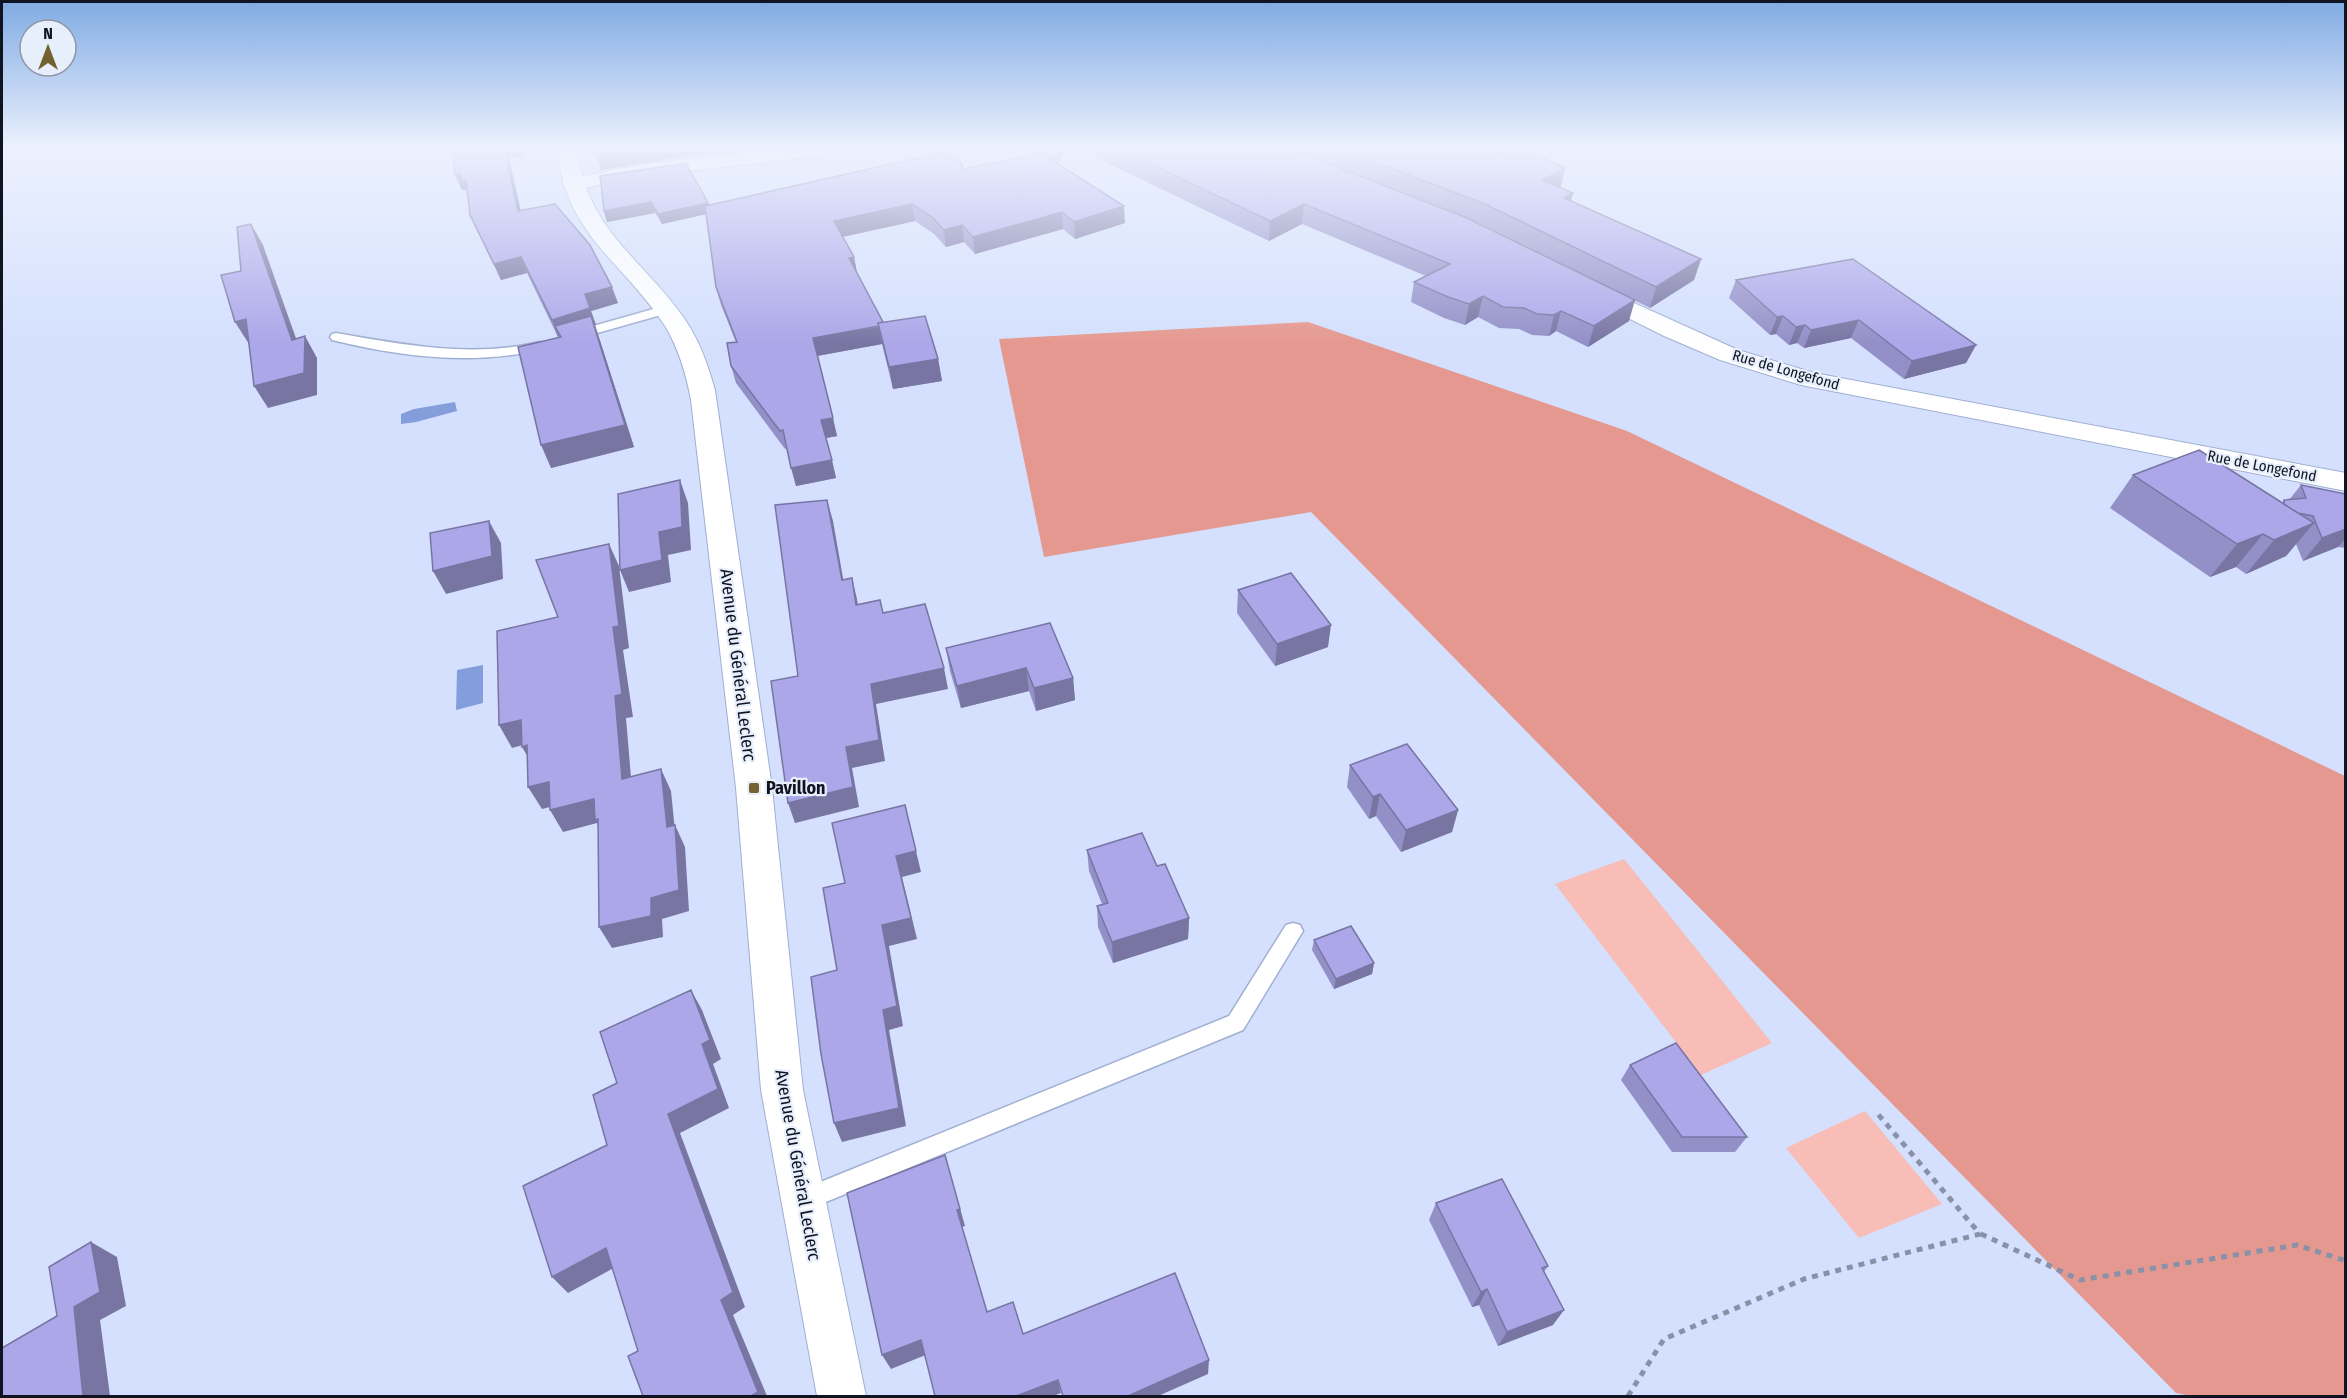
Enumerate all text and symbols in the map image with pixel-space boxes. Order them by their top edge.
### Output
north arrow [18,18,78,78]
text: N [43,24,53,43]
street label: Rue de Longefond [1730,346,1842,394]
street label: Rue de Longefond [2206,447,2318,485]
street label: Avenue du Général Leclerc [715,567,761,763]
place label: Pavillon [766,777,826,799]
marker: Pavillon [747,781,761,795]
street label: Avenue du Général Leclerc [770,1068,826,1263]

